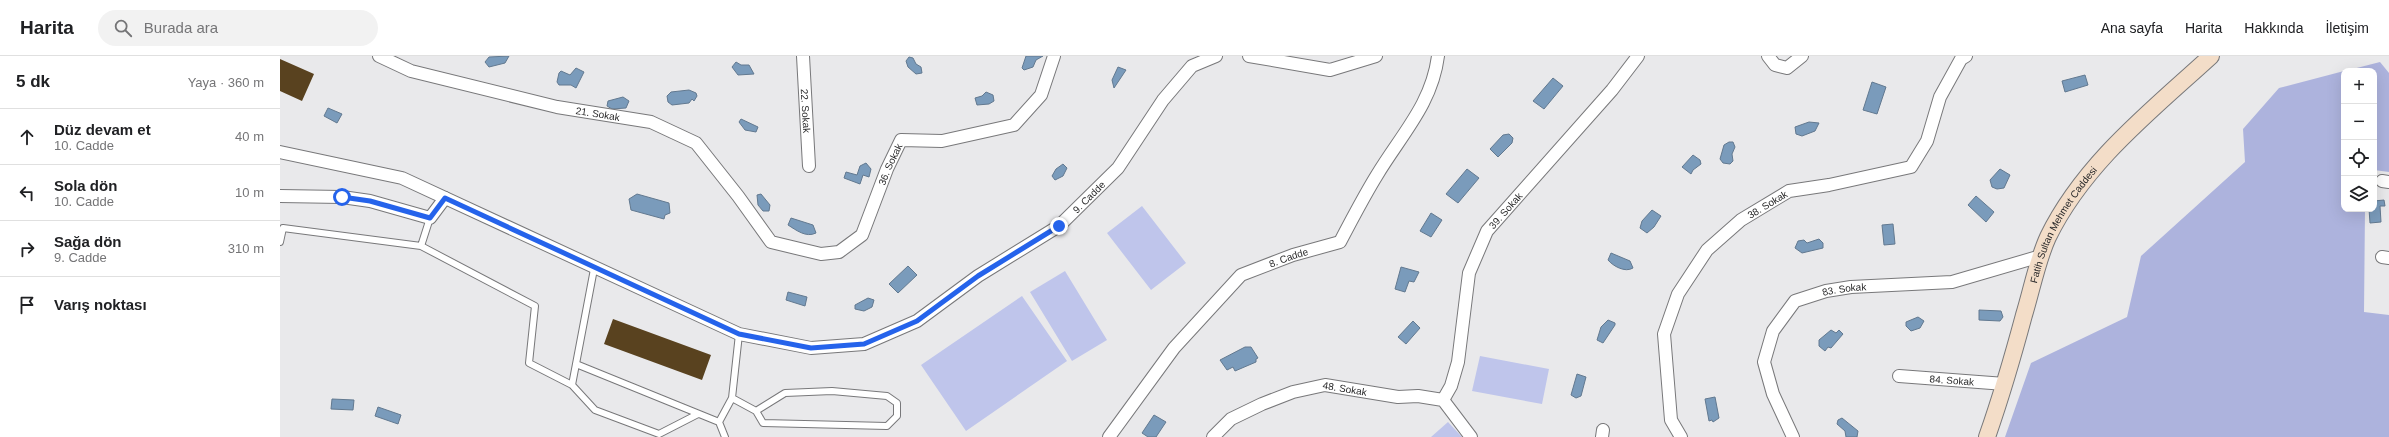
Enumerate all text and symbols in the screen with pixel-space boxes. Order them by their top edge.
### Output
search box [98,10,378,46]
text: Harita [20,17,74,38]
icon: search [112,17,134,39]
text: Burada ara [144,19,218,36]
text: Ana sayfa [2101,20,2163,36]
text: Harita [2185,20,2222,36]
text: Hakkında [2244,20,2303,36]
text: İletişim [2325,20,2369,36]
map controls [2341,68,2377,212]
button: + [2341,68,2377,104]
text: 5 dk [16,72,50,91]
text: Yaya · 360 m [188,75,264,90]
street label: 22. Sokak [799,88,813,134]
button: − [2341,104,2377,140]
street label: 21. Sokak [575,105,622,123]
text: Düz devam et [54,121,151,138]
icon: ahead [16,126,38,148]
text: 40 m [235,129,264,144]
text: 10. Cadde [54,138,114,153]
button: locate [2341,140,2377,176]
street label: 36. Sokak [876,141,904,187]
street label: Fatih Sultan Mehmet Caddesi [2028,164,2099,284]
button: layers [2341,176,2377,212]
text: Sola dön [54,177,117,194]
street label: 9. Cadde [1070,178,1107,215]
icon: left [16,182,38,204]
text: 10 m [235,185,264,200]
street label: 38. Sokak [1745,187,1790,220]
route start [333,188,351,206]
street label: 39. Sokak [1486,189,1525,231]
text: 10. Cadde [54,194,114,209]
route end [1050,217,1068,235]
text: Sağa dön [54,233,122,250]
icon: right [16,238,38,260]
text: 310 m [228,241,264,256]
street label: 8. Cadde [1267,246,1310,269]
text: 9. Cadde [54,250,107,265]
street label: 83. Sokak [1821,281,1867,297]
icon: arrive [16,294,38,316]
text: Varış noktası [54,296,147,313]
street label: 84. Sokak [1929,373,1975,387]
street label: 48. Sokak [1322,379,1369,397]

